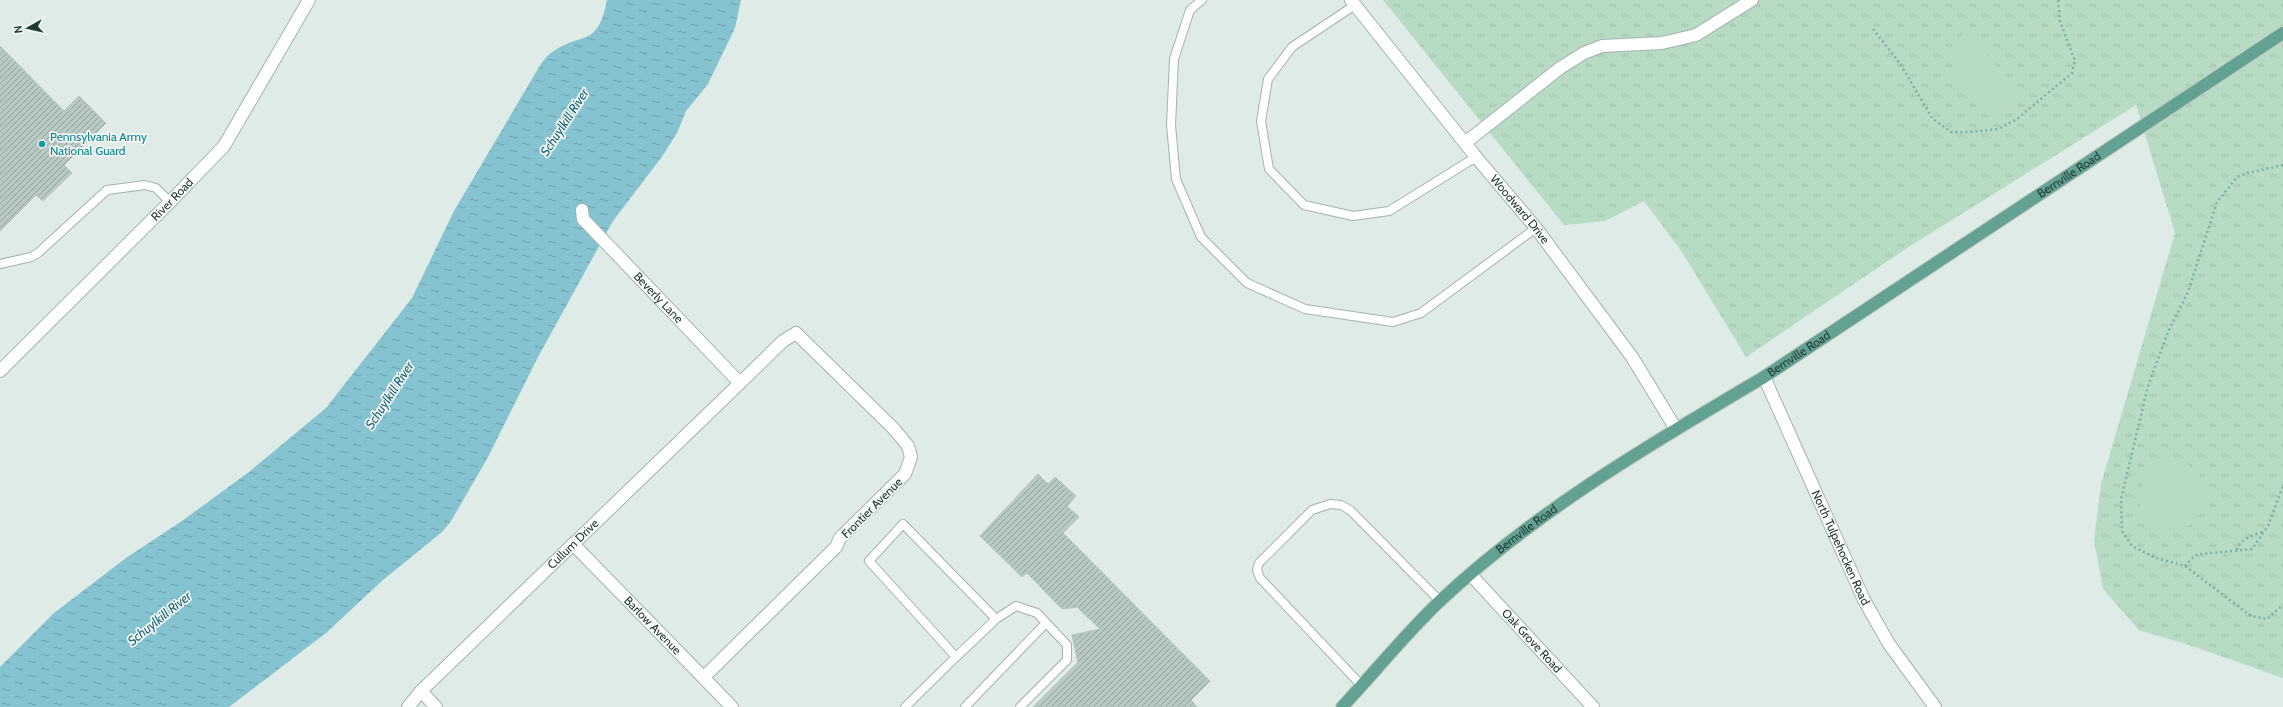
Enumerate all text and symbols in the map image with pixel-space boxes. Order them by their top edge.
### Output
north arrow [8,8,48,48]
text: N [11,25,26,34]
water label: Schuylkill River [536,84,592,159]
place label: Pennsylvania Army National Guard [50,129,147,158]
marker: Pennsylvania Army National Guard [37,139,47,149]
street label: Bernville Road [2034,148,2103,201]
street label: Woodward Drive [1487,171,1553,247]
street label: River Road [147,175,196,224]
street label: Beverly Lane [631,269,687,326]
street label: Bernville Road [1764,327,1833,380]
water label: Schuylkill River [361,357,417,432]
street label: Frontier Avenue [838,474,905,541]
street label: North Tulpehocken Road [1809,487,1873,608]
street label: Bernville Road [1493,501,1560,557]
street label: Cullum Drive [544,516,602,572]
water label: Schuylkill River [124,587,195,648]
street label: Barlow Avenue [621,593,685,658]
street label: Oak Grove Road [1499,605,1565,676]

